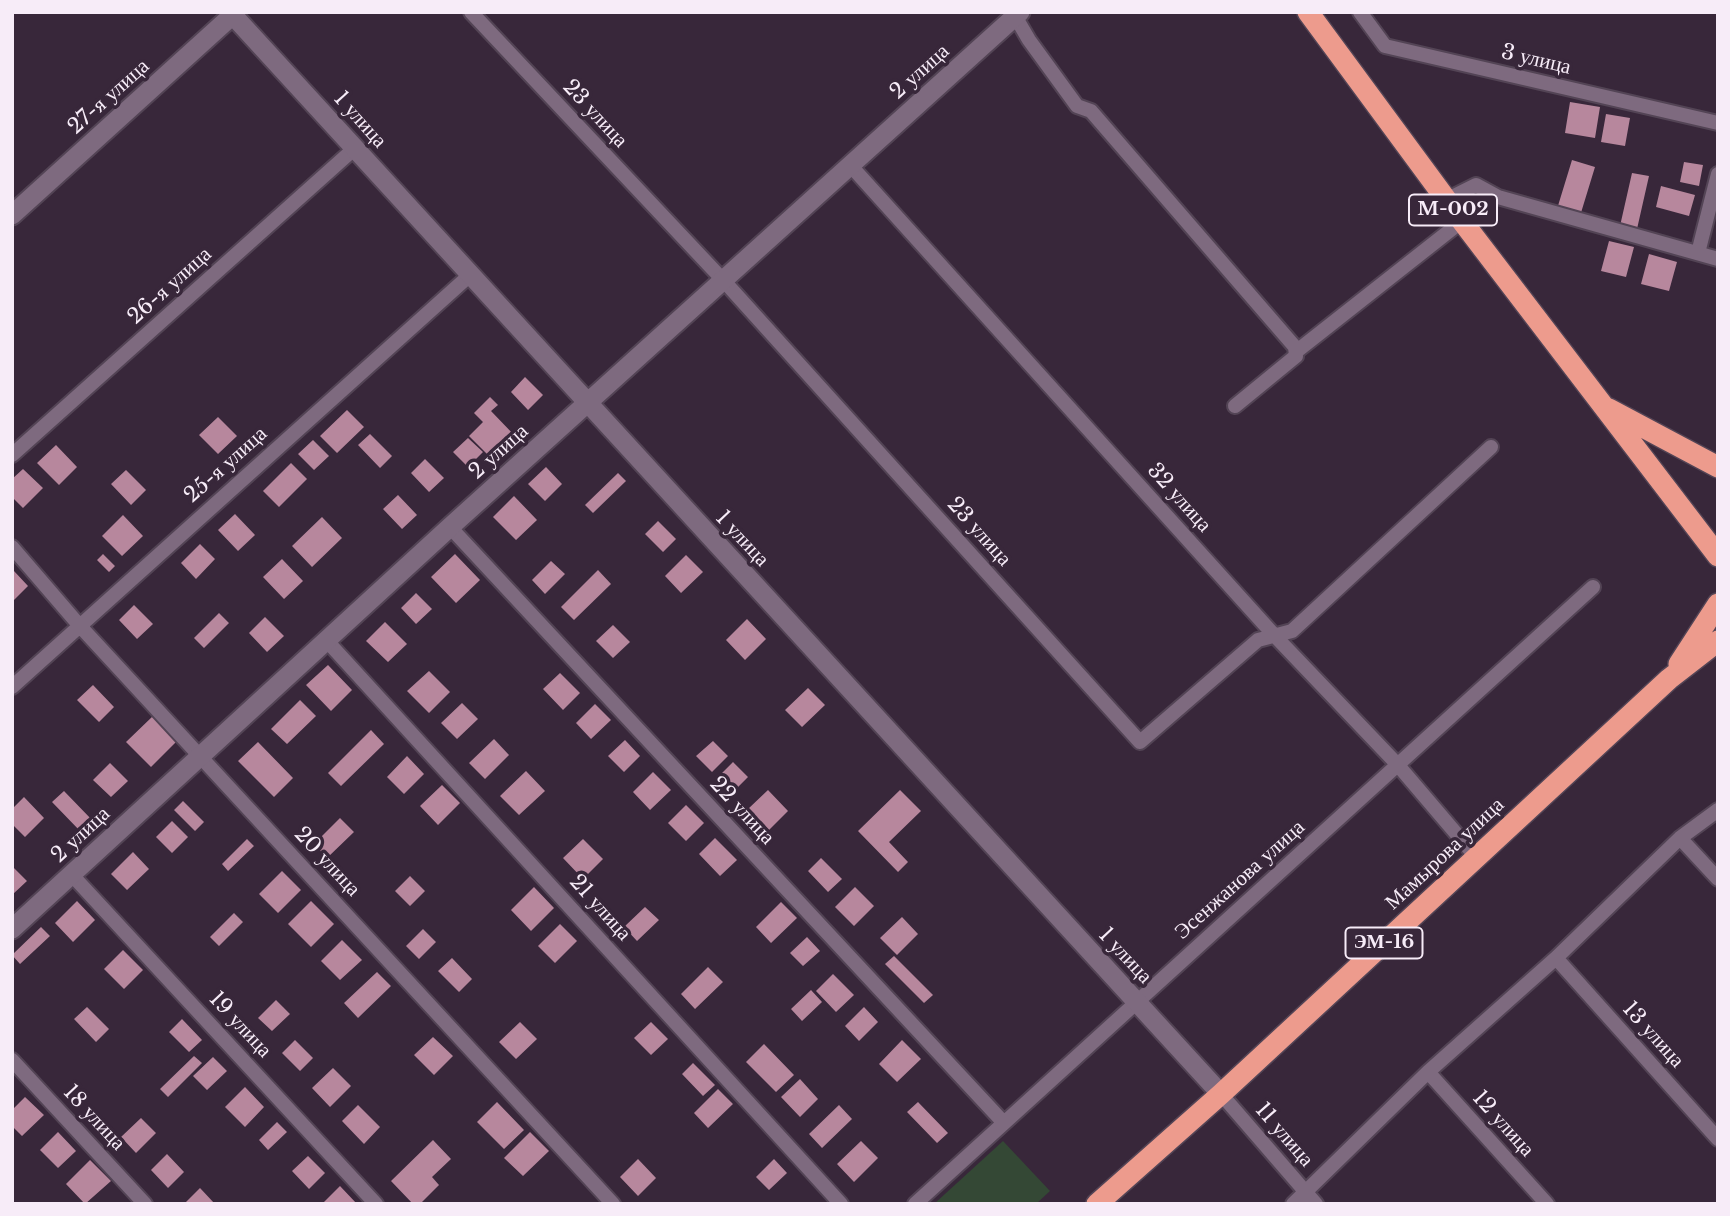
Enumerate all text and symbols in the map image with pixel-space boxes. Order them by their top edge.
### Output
street label: 2 улица [885,39,955,105]
street label: 3 улица [1499,40,1573,80]
street label: 27-я улица [63,54,155,140]
street label: 23 улица [557,75,633,153]
street label: 1 улица [328,87,392,153]
road number: M-002 [1409,194,1497,226]
street label: 26-я улица [123,242,217,330]
street label: 2 улица [464,419,534,485]
street label: 25-я улица [180,421,272,509]
street label: 32 улица [1142,458,1216,538]
street label: 23 улица [942,492,1016,572]
street label: 1 улица [710,506,774,572]
street label: 22 улица [704,772,780,850]
street label: Мамырова улица [1380,793,1510,915]
street label: 2 улица [47,802,115,868]
street label: Эсенжанова улица [1170,815,1310,945]
street label: 20 улица [289,822,365,902]
street label: 21 улица [564,870,636,946]
street label: 1 улица [1093,923,1157,989]
road number: ЭМ-16 [1346,928,1422,959]
street label: 19 улица [203,987,277,1063]
street label: 13 улица [1617,997,1689,1073]
street label: 18 улица [58,1080,130,1156]
street label: 12 улица [1467,1086,1539,1162]
street label: 11 улица [1249,1098,1319,1172]

